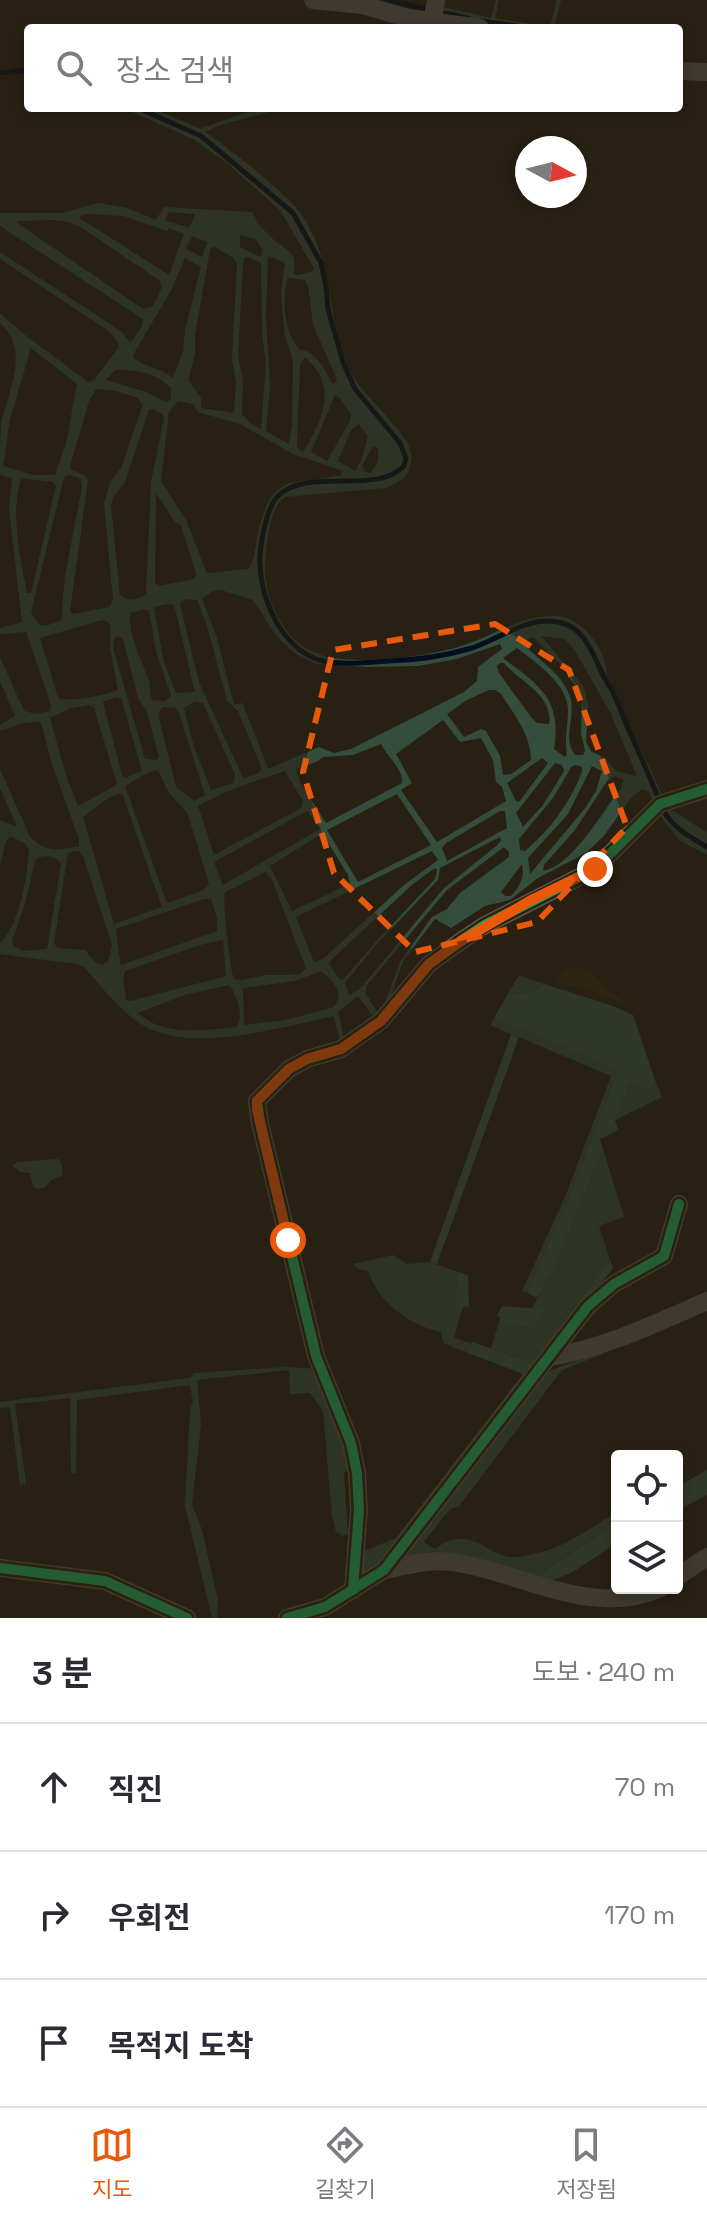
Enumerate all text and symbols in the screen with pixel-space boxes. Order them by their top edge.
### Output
search box [24,24,683,112]
icon: search [52,46,96,90]
text: 장소 검색 [116,51,234,90]
north arrow [515,136,587,208]
route end [577,851,613,887]
route start [270,1222,306,1258]
map controls [611,1450,683,1594]
button: locate [611,1450,683,1522]
button: layers [611,1522,683,1594]
text: 3 분 [32,1652,93,1695]
text: 도보 · 240 m [532,1655,675,1689]
icon: ahead [32,1765,76,1809]
text: 직진 [108,1770,163,1809]
text: 70 m [615,1770,675,1804]
icon: right [32,1893,76,1937]
text: 우회전 [108,1898,191,1937]
text: 170 m [604,1898,675,1932]
icon: arrive [32,2021,76,2065]
text: 목적지 도착 [108,2026,254,2065]
tab: 지도 [90,2123,134,2203]
tab: 길찾기 [315,2123,375,2203]
tab: 저장됨 [556,2123,617,2203]

